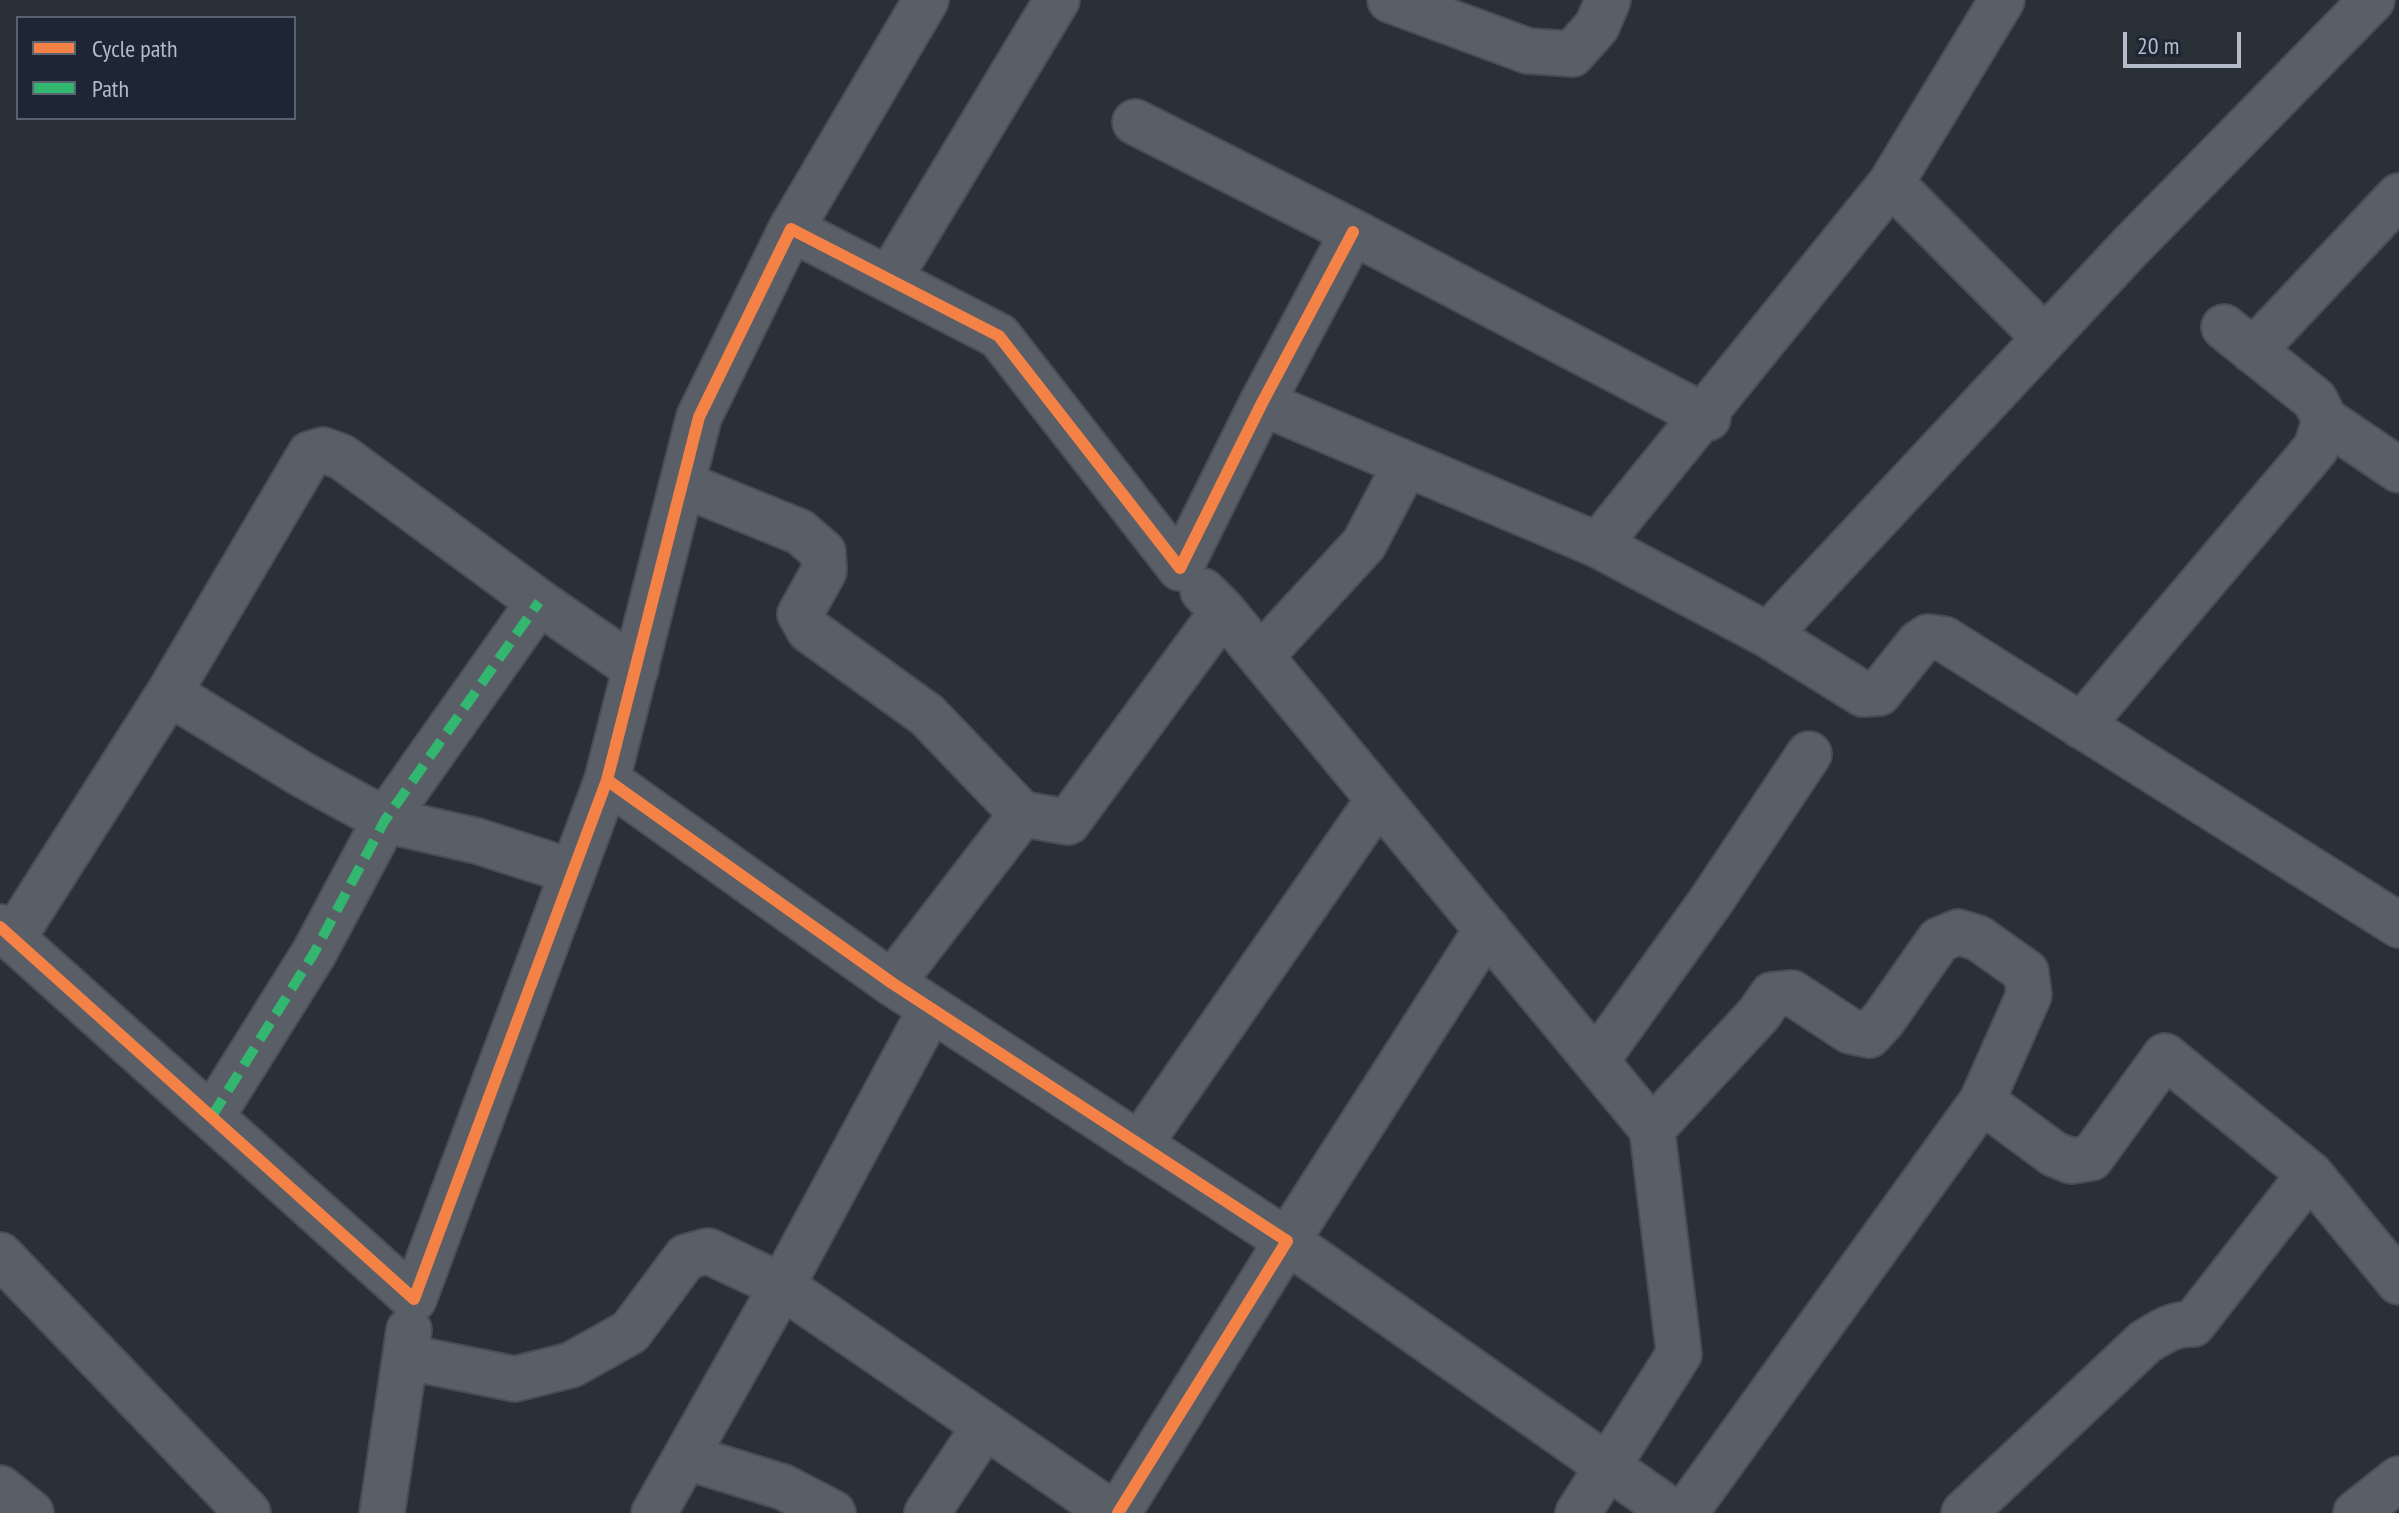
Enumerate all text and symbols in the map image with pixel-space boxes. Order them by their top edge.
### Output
legend [16,16,296,120]
scale bar [2127,16,2245,66]
text: 20 m [2137,30,2179,61]
text: Cycle path [92,33,178,64]
text: Path [92,73,129,104]

